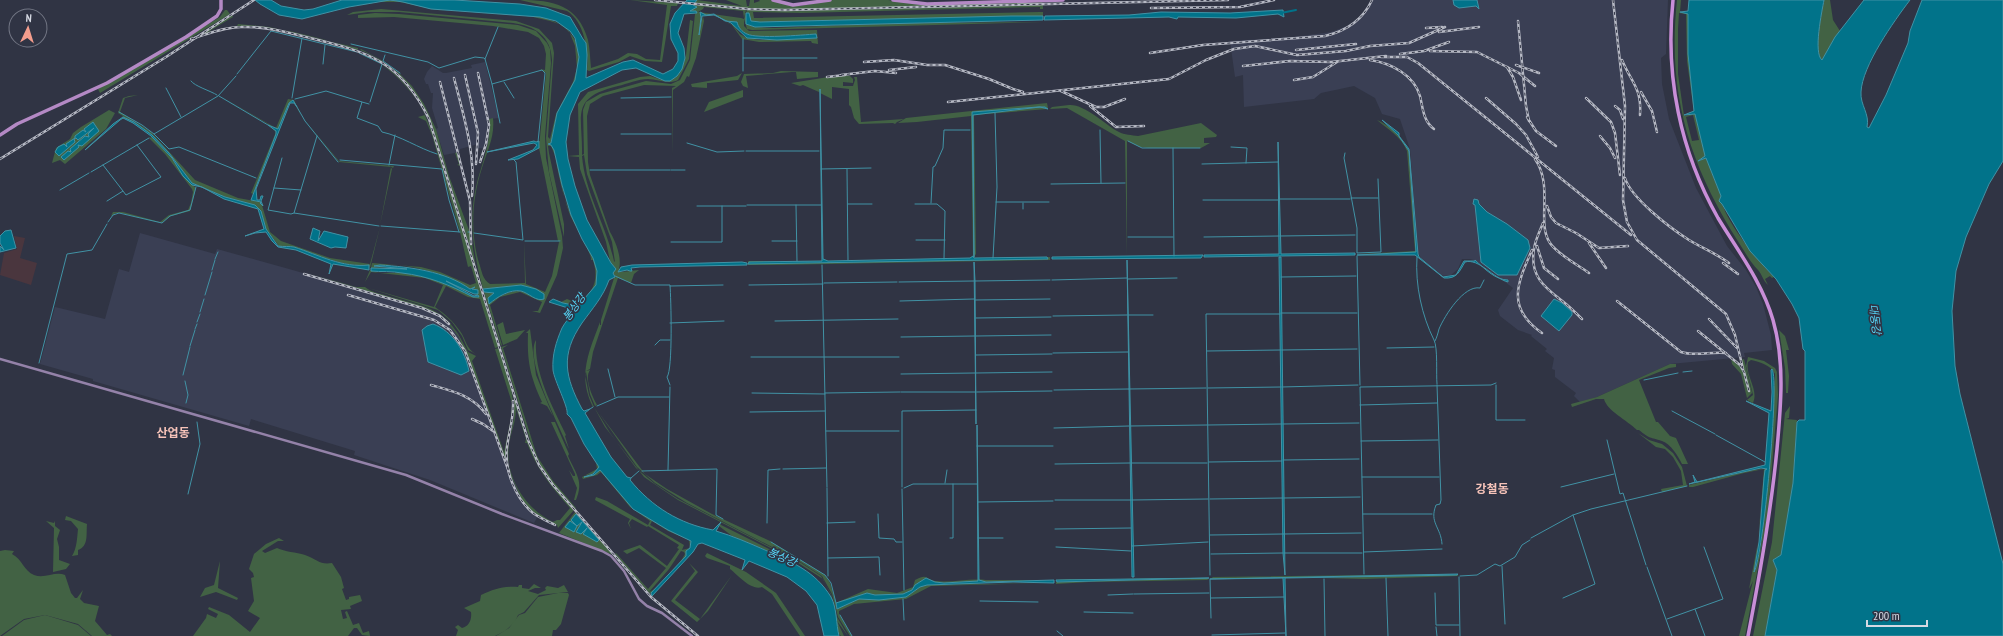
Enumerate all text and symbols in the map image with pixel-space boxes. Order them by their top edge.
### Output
north arrow [8,8,48,48]
text: N [25,11,32,25]
water label: 봉상강 [560,289,590,323]
water label: 대동강 [1866,303,1884,337]
district label: 산업동 [156,425,190,440]
district label: 강철동 [1475,481,1509,496]
water label: 봉상강 [765,544,800,570]
scale bar [1867,602,1927,628]
text: 200 m [1873,608,1900,623]

